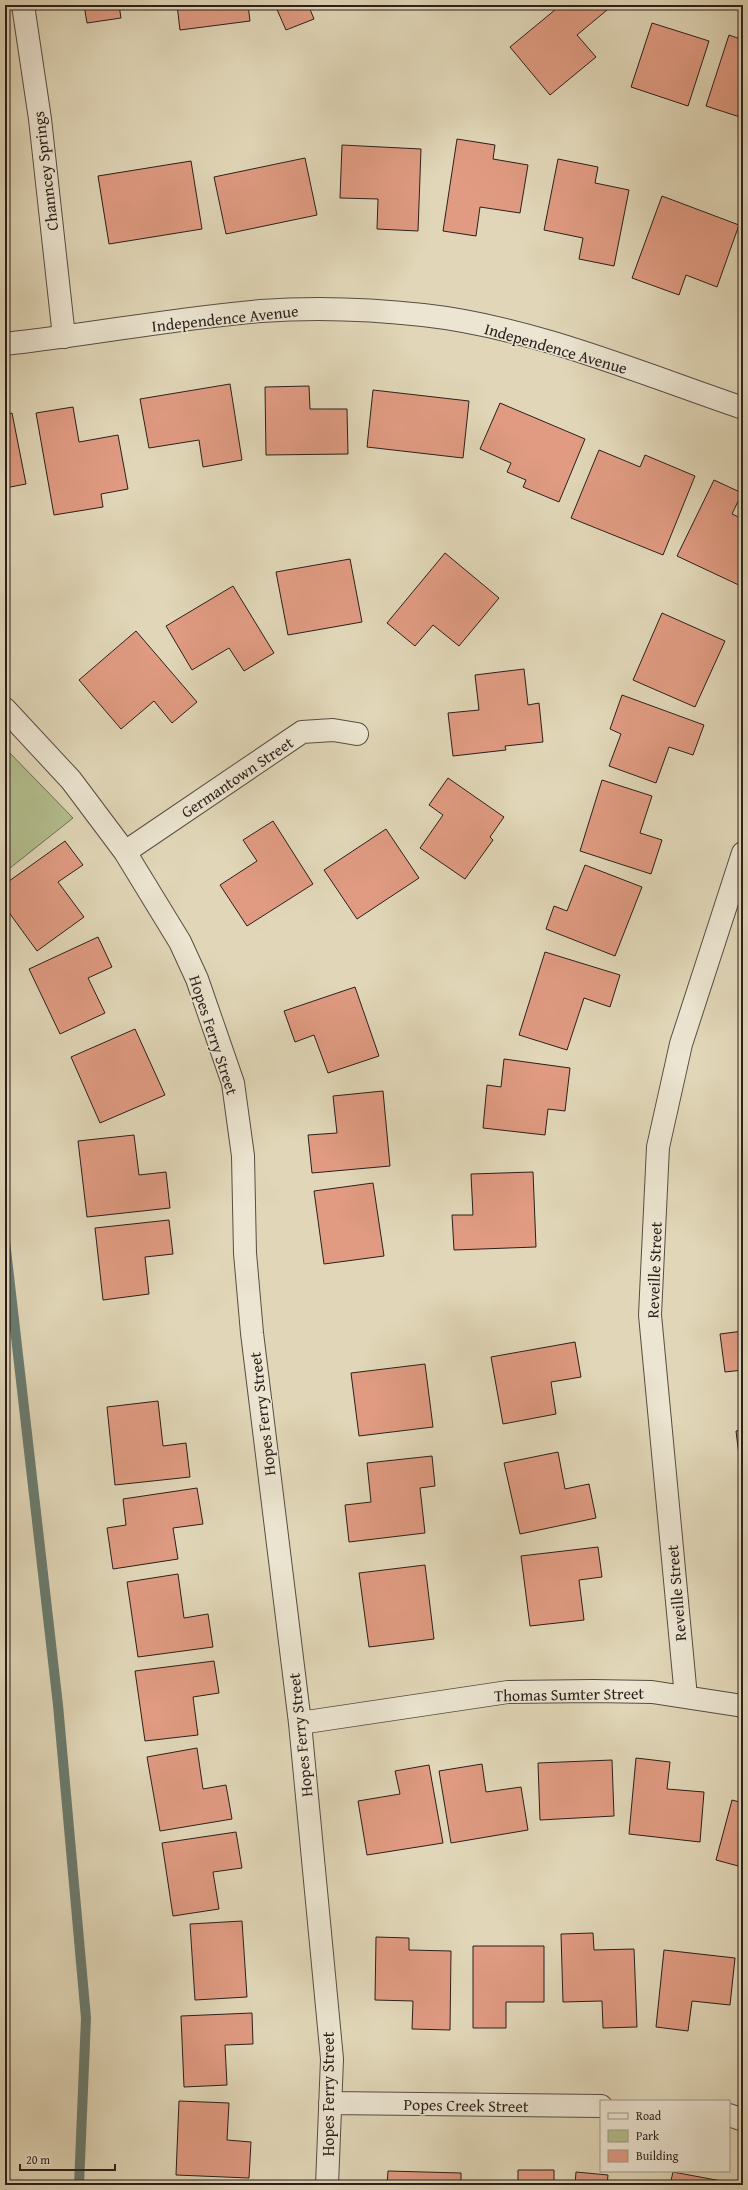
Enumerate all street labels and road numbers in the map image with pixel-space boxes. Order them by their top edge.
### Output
street label: Channcey Springs [26,110,64,232]
street label: Independence Avenue [150,298,300,338]
street label: Independence Avenue [482,316,630,380]
street label: Germantown Street [176,730,298,824]
street label: Hopes Ferry Street [183,972,245,1098]
street label: Reveille Street [640,1221,668,1319]
street label: Hopes Ferry Street [242,1350,282,1477]
street label: Reveille Street [660,1543,692,1642]
street label: Hopes Ferry Street [282,1671,318,1798]
street label: Thomas Sumter Street [494,1681,645,1707]
street label: Hopes Ferry Street [316,2031,340,2156]
street label: Popes Creek Street [403,2092,529,2118]

